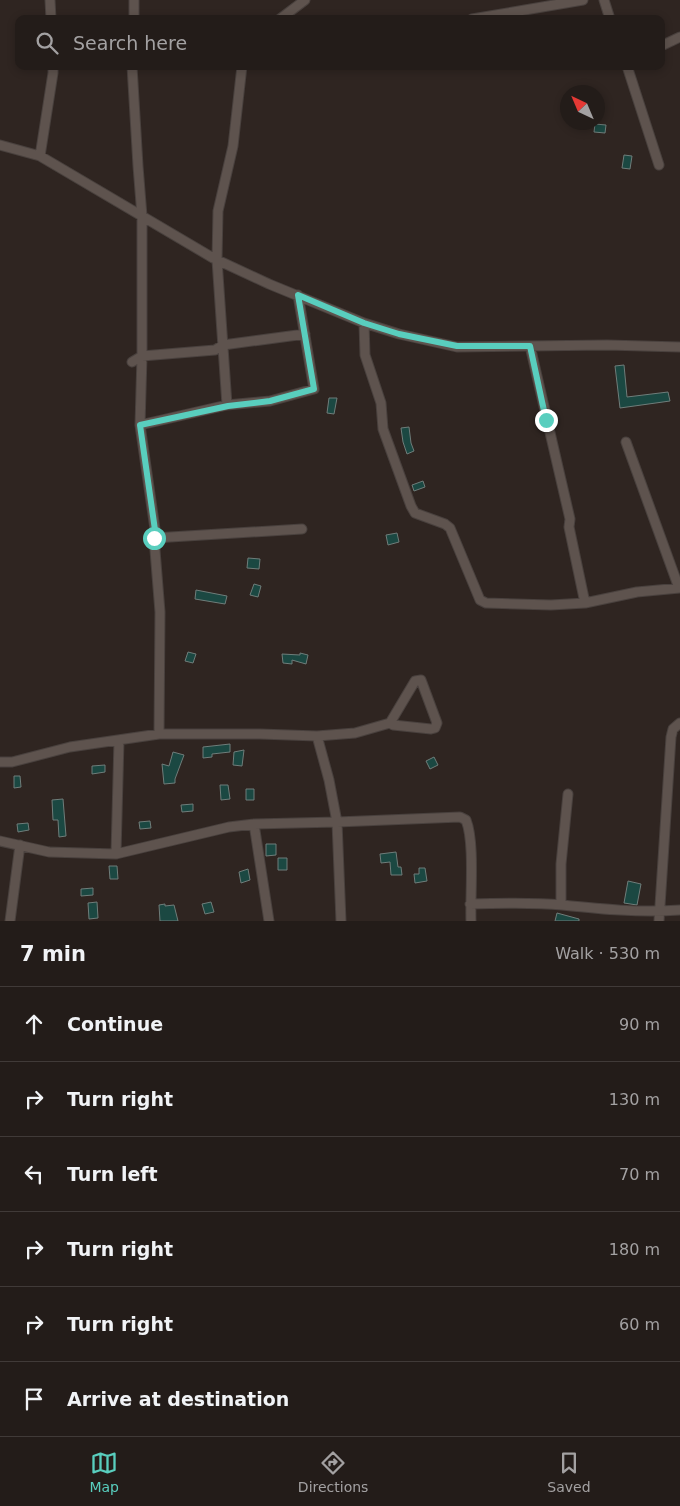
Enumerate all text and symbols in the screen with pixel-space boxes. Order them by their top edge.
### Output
search box [15,15,665,70]
icon: search [33,29,61,57]
text: Search here [73,32,187,54]
north arrow [560,85,605,130]
route end [535,409,558,432]
route start [143,527,166,550]
text: 7 min [20,942,86,966]
text: Walk · 530 m [555,944,660,963]
icon: ahead [20,1010,48,1038]
text: Continue [67,1013,163,1035]
text: 90 m [619,1015,660,1034]
icon: right [20,1085,48,1113]
text: Turn right [67,1088,173,1110]
text: 130 m [609,1090,660,1109]
icon: left [20,1160,48,1188]
text: Turn left [67,1163,158,1185]
text: 70 m [619,1165,660,1184]
icon: right [20,1235,48,1263]
text: Turn right [67,1238,173,1260]
text: 180 m [609,1240,660,1259]
icon: right [20,1310,48,1338]
text: Turn right [67,1313,173,1335]
text: 60 m [619,1315,660,1334]
icon: arrive [20,1385,48,1413]
text: Arrive at destination [67,1388,289,1410]
tab: Map [89,1449,119,1495]
tab: Directions [298,1449,368,1495]
tab: Saved [547,1449,591,1495]

